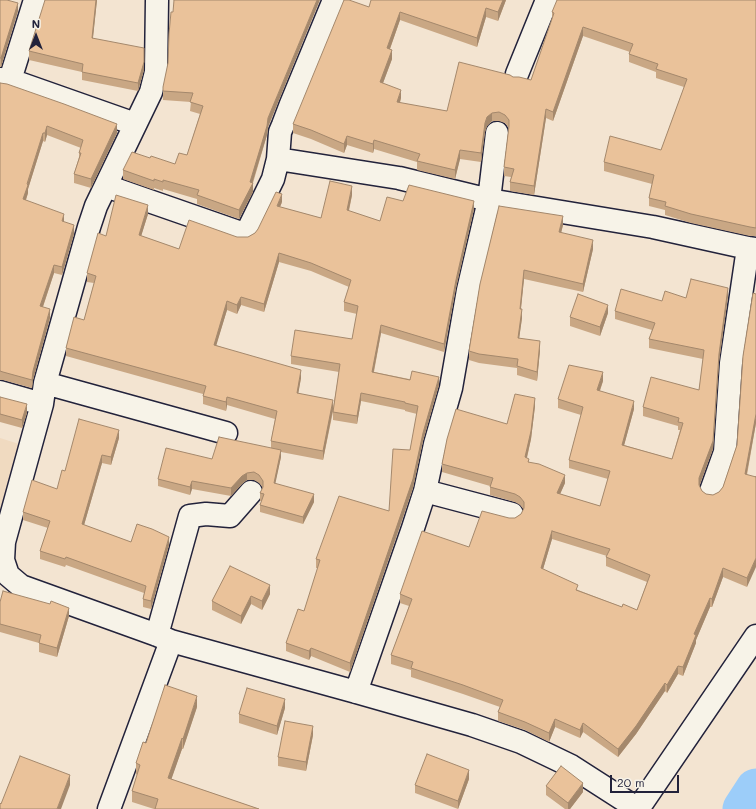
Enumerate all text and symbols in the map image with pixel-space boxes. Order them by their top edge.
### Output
north arrow [16,16,56,56]
text: N [32,16,40,31]
scale bar [612,767,681,793]
text: 20 m [617,774,645,790]

